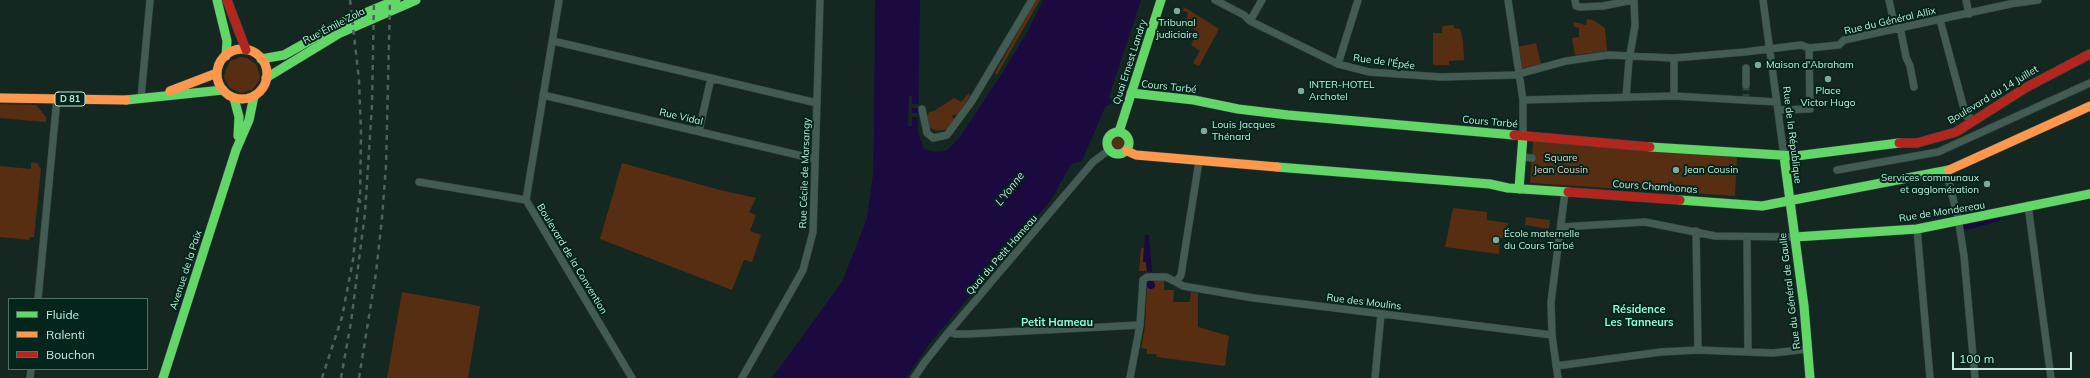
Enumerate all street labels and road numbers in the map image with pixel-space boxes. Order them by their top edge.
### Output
street label: Rue Émile Zola [301,5,367,47]
street label: Rue du Général Allix [1843,5,1937,37]
street label: Quai Ernest Landry [1111,18,1149,106]
street label: Rue de l'Épée [1352,52,1416,72]
street label: Boulevard du 14 Juillet [1946,63,2040,127]
street label: Cours Tarbé [1141,78,1197,96]
street label: Rue de la République [1780,86,1804,184]
road number: D 81 [55,92,85,106]
street label: Rue Vidal [658,106,704,128]
street label: Cours Tarbé [1462,114,1518,130]
street label: Rue Cécile de Marsangy [797,117,813,229]
street label: Cours Chambonas [1612,178,1698,196]
street label: Rue de Mondereau [1898,199,1986,225]
street label: Boulevard de la Convention [534,202,610,316]
street label: Quai du Petit Hameau [964,212,1040,298]
street label: Avenue de la Paix [168,229,204,311]
street label: Rue du Général de Gaulle [1777,232,1803,350]
street label: Rue des Moulins [1326,291,1402,313]

